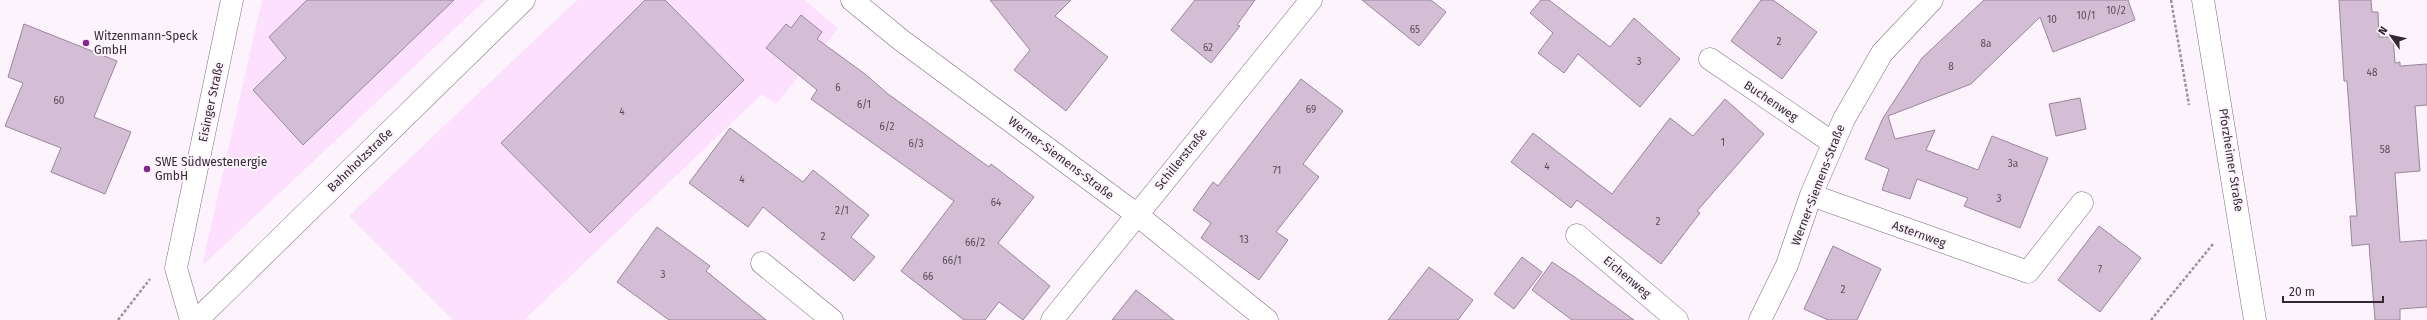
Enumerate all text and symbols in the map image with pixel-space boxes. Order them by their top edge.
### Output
house number: 10/2 [2106,5,2126,17]
house number: 10/1 [2077,10,2095,22]
house number: 10 [2047,14,2057,26]
north arrow [2371,16,2411,56]
house number: 65 [1410,24,1420,36]
text: N [2376,24,2390,37]
place label: Witzenmann-Speck GmbH [94,29,199,57]
house number: 2 [1777,36,1782,48]
marker: Witzenmann-Speck GmbH [81,38,91,48]
house number: 8a [1981,38,1991,50]
house number: 62 [1203,42,1213,54]
house number: 3 [1637,56,1642,68]
street label: Eisinger Straße [196,61,226,143]
house number: 8 [1948,61,1954,73]
house number: 48 [2367,67,2378,79]
street label: Buchenweg [1741,78,1801,125]
house number: 6 [835,82,841,94]
house number: 60 [54,95,65,107]
house number: 6/1 [857,99,871,111]
house number: 69 [1306,104,1316,116]
house number: 4 [619,106,625,118]
street label: Pforzheimer Straße [2216,107,2246,213]
street label: Werner-Siemens-Straße [1005,114,1117,202]
house number: 6/2 [880,121,894,133]
street label: Werner-Siemens-Straße [1788,122,1848,248]
street label: Bahnholzstraße [325,125,395,195]
street label: Schillerstraße [1152,125,1210,193]
house number: 1 [1721,137,1725,149]
house number: 6/3 [908,138,924,150]
house number: 58 [2380,144,2391,156]
place label: SWE Südwestenergie GmbH [155,155,267,183]
house number: 3a [2008,158,2018,170]
house number: 4 [1544,161,1550,173]
marker: SWE Südwestenergie GmbH [142,164,152,174]
house number: 71 [1273,165,1281,177]
house number: 4 [739,174,745,186]
house number: 3 [1997,193,2002,205]
house number: 64 [991,197,1002,209]
house number: 2/1 [835,205,849,217]
house number: 2 [1656,216,1661,228]
street label: Asternweg [1890,218,1949,250]
house number: 2 [821,231,826,243]
house number: 13 [1239,234,1249,246]
house number: 66/2 [965,237,985,249]
street label: Eichenweg [1600,253,1654,301]
house number: 66/1 [942,255,962,267]
house number: 7 [2098,264,2103,276]
house number: 3 [661,269,666,281]
house number: 66 [923,271,933,283]
scale bar [2283,278,2383,304]
house number: 2 [1841,284,1846,296]
text: 20 m [2289,285,2315,299]

